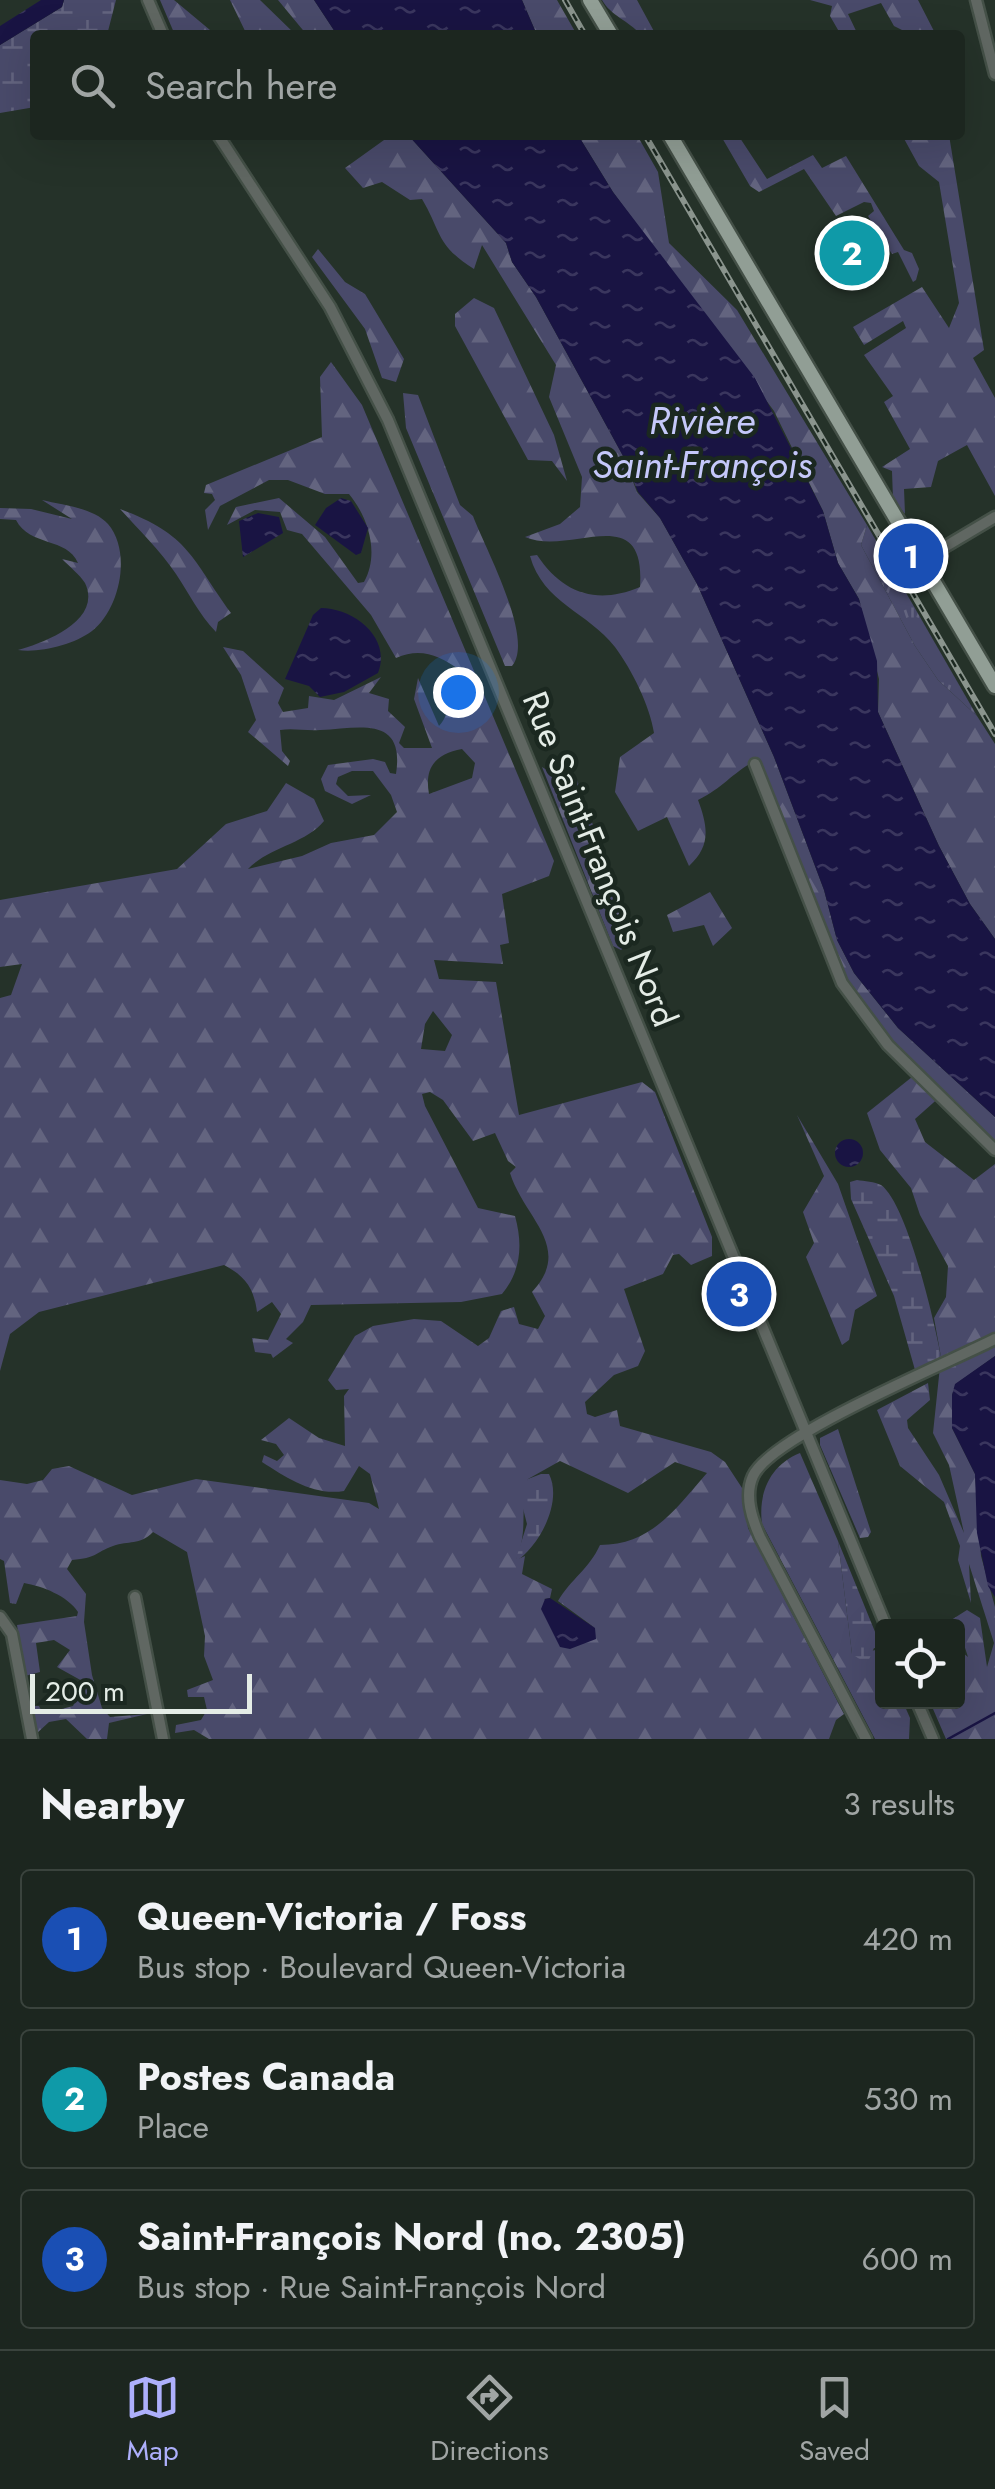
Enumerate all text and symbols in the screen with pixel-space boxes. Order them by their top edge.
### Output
search box [30,30,965,140]
icon: search [65,58,120,113]
text: Search here [145,58,337,113]
pin: 2 [820,216,884,290]
water label: Rivière Saint-François [592,393,813,492]
pin: 1 [878,518,944,594]
your location [433,667,484,718]
street label: Rue Saint-François Nord [510,684,690,1034]
pin: 3 [706,1256,772,1332]
map controls [875,1619,965,1709]
button: locate [875,1619,965,1709]
scale bar [30,1669,252,1714]
text: 200 m [45,1671,125,1712]
text: Nearby [40,1774,184,1835]
text: 3 results [843,1781,955,1827]
text: Queen-Victoria / Foss [137,1889,527,1944]
text: 1 [66,1916,83,1962]
text: 420 m [862,1916,953,1962]
text: Bus stop · Boulevard Queen-Victoria [137,1944,626,1990]
text: Postes Canada [137,2049,395,2104]
text: 2 [64,2076,85,2122]
text: 530 m [864,2076,953,2122]
text: Place [137,2104,209,2150]
text: Saint-François Nord (no. 2305) [137,2209,686,2264]
text: 3 [65,2236,84,2282]
text: 600 m [862,2236,953,2282]
text: Bus stop · Rue Saint-François Nord [137,2264,606,2310]
tab: Map [125,2370,180,2471]
tab: Directions [430,2370,549,2471]
tab: Saved [799,2370,870,2471]

